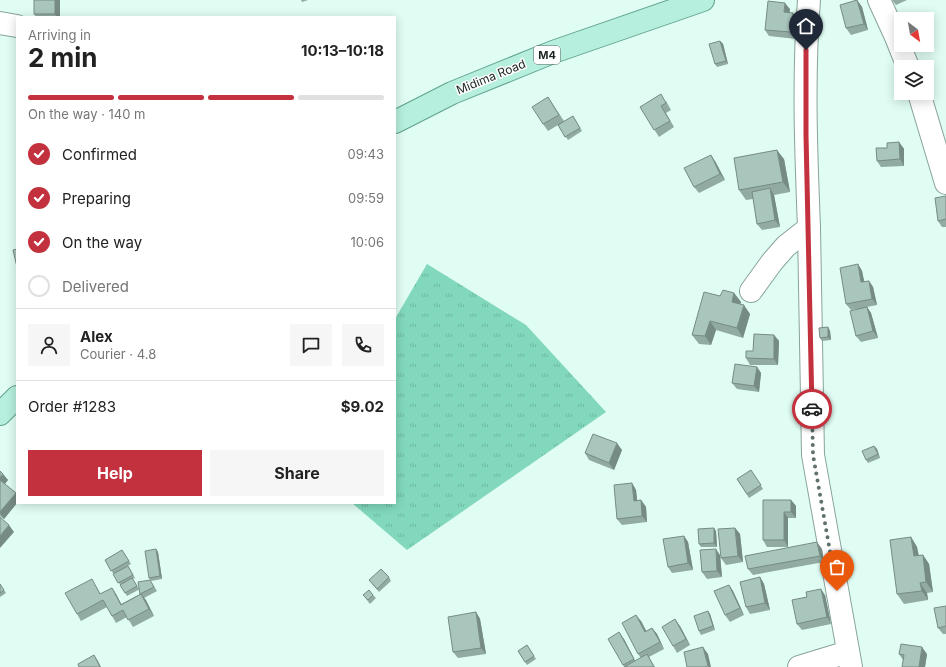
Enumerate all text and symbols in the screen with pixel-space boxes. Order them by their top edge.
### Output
pin [789,9,823,50]
north arrow [894,12,934,52]
map controls [894,12,934,100]
icon: home [795,15,817,37]
text: Arriving in [28,27,91,43]
text: 10:13–10:18 [301,41,384,60]
text: 2 min [28,42,98,73]
road number: M4 [534,46,560,64]
street label: Midima Road [454,56,528,97]
button: layers [894,60,934,100]
text: On the way · 140 m [28,106,146,122]
icon: check [28,143,50,165]
text: Confirmed [62,145,137,164]
text: 09:43 [348,146,384,162]
icon: check [28,187,50,209]
text: Preparing [62,189,131,208]
text: 09:59 [348,190,384,206]
icon: check [28,231,50,253]
text: On the way [62,233,142,252]
text: 10:06 [351,234,384,250]
text: Delivered [62,277,129,296]
button: person [28,324,70,366]
button: chat [290,324,332,366]
button: phone [342,324,384,366]
text: Alex [80,327,113,346]
text: Courier · 4.8 [80,346,156,362]
courier [792,389,832,429]
text: Order #1283 [28,397,116,416]
text: $9.02 [341,397,384,416]
icon: car [801,398,823,420]
button: Help [28,450,202,496]
button: Share [210,450,384,496]
pin [820,550,854,591]
icon: bag [826,556,848,578]

